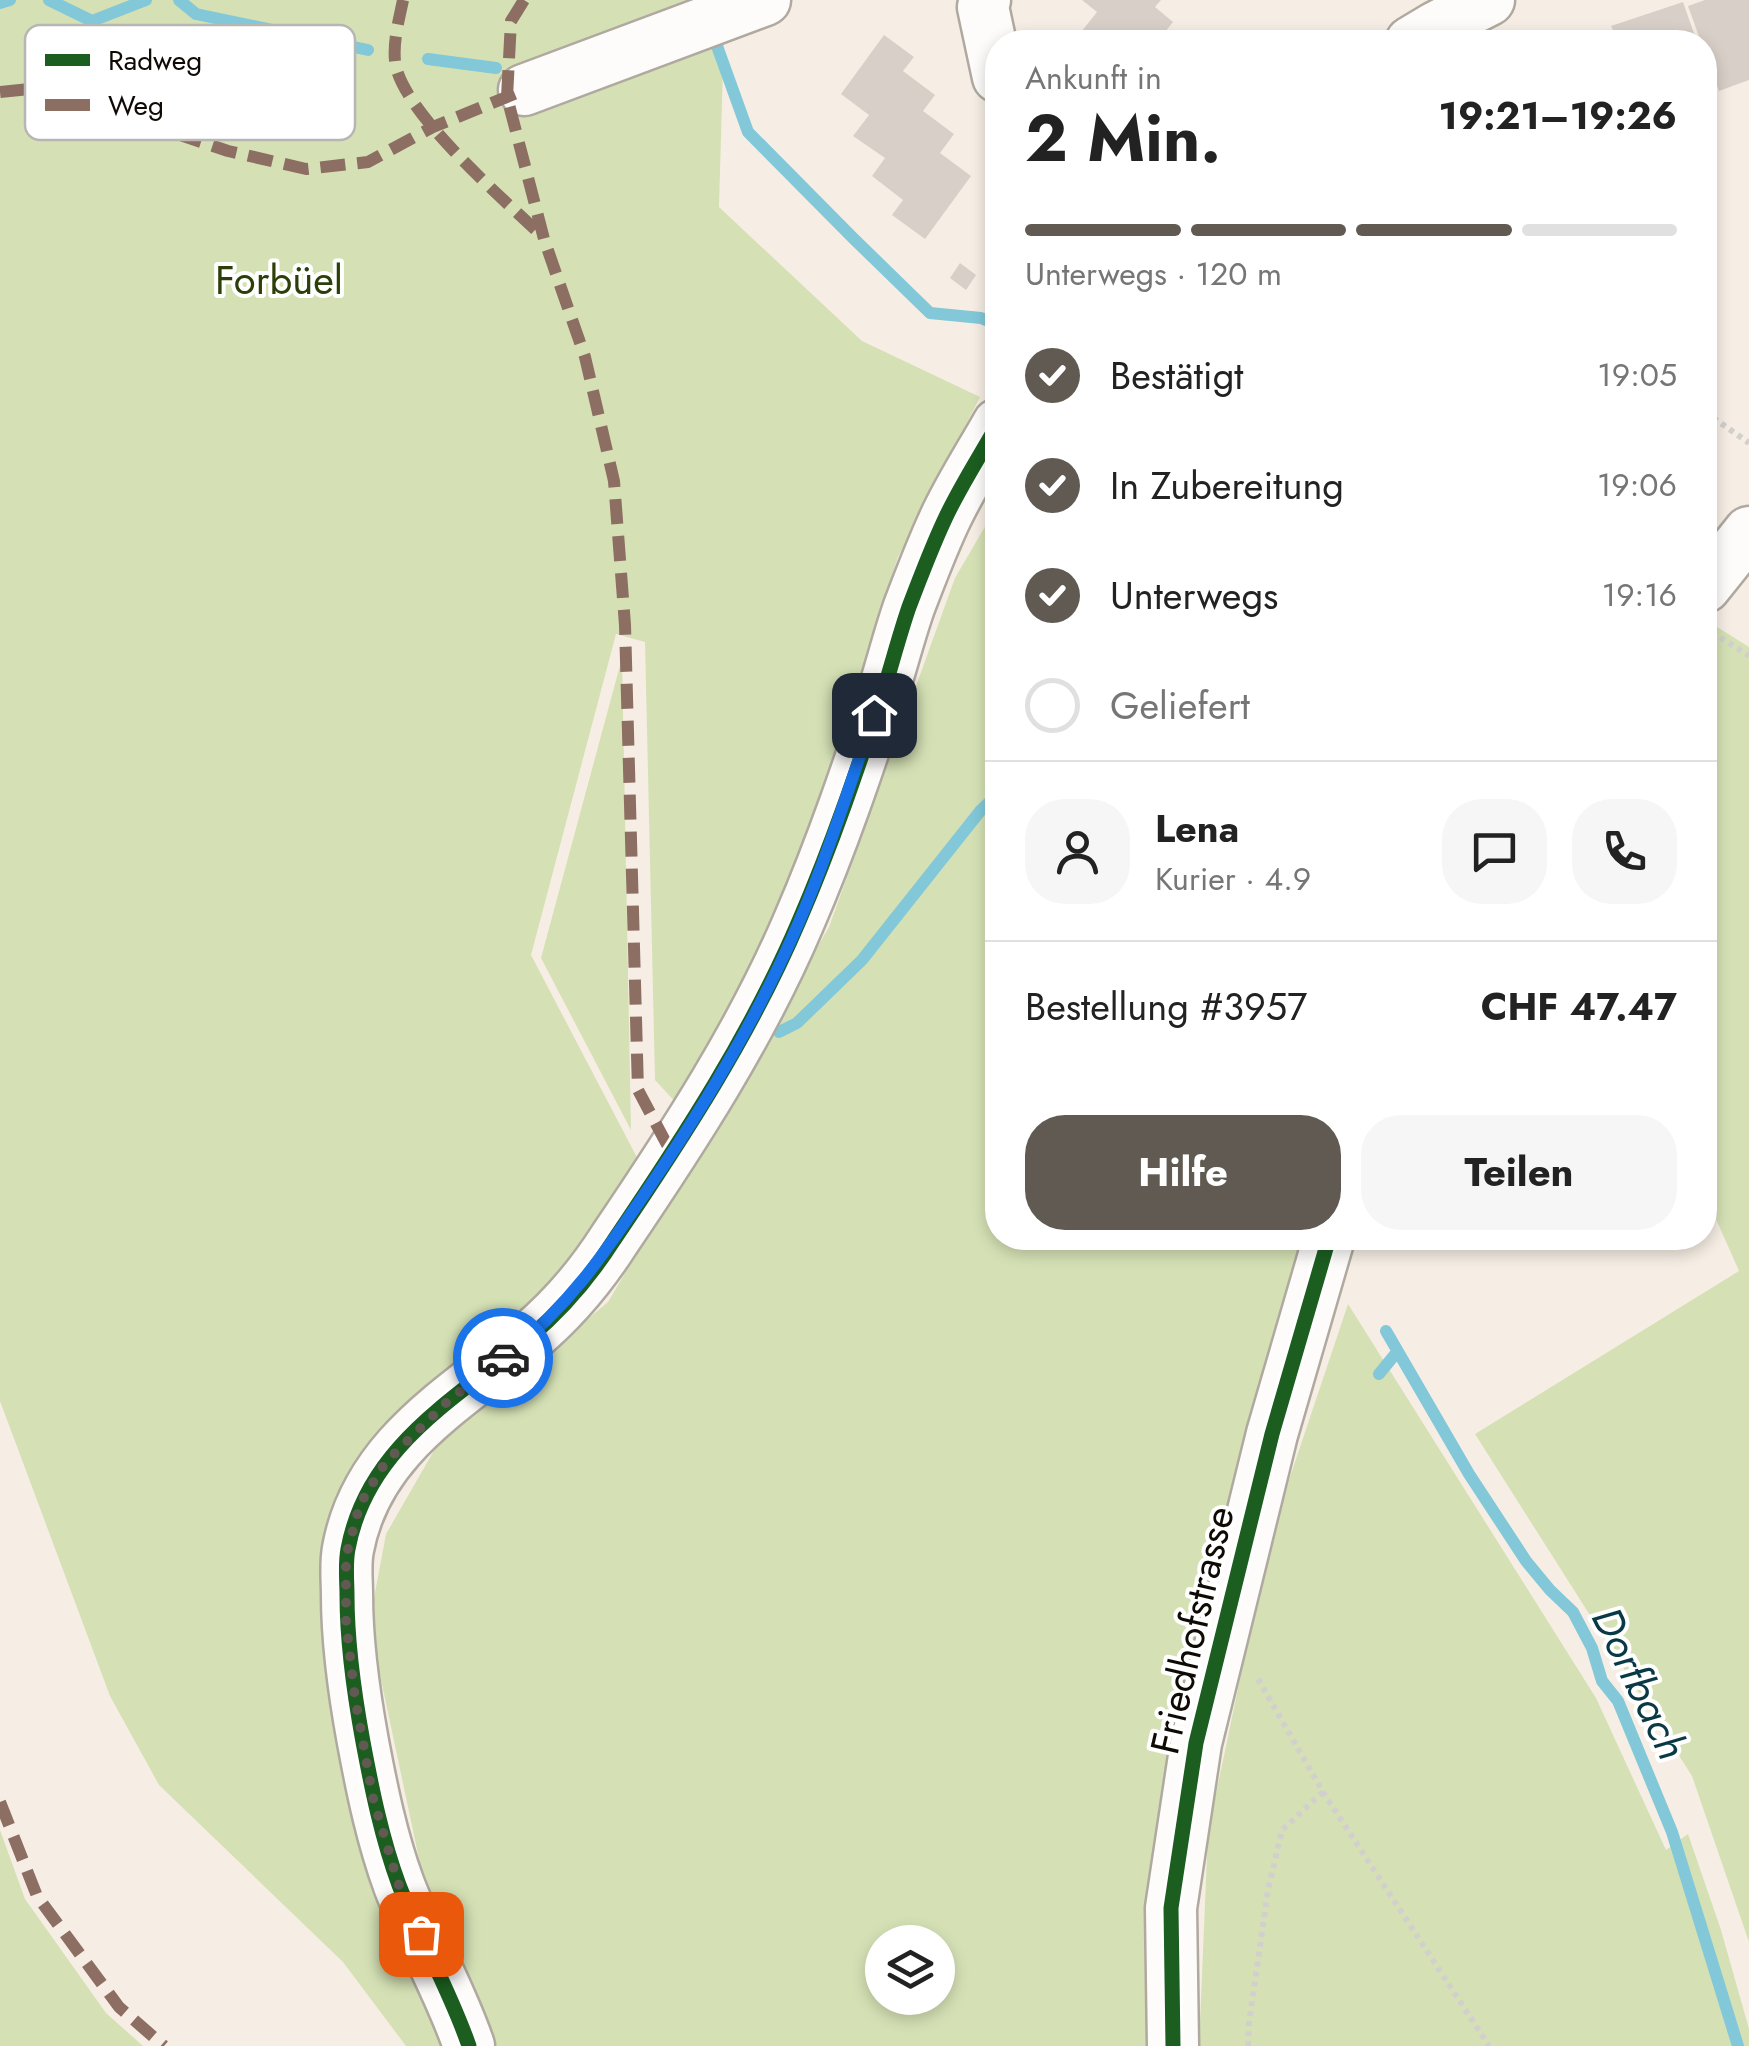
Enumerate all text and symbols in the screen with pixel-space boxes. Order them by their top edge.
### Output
legend [25,25,355,140]
text: Radweg [108,40,202,81]
text: Ankunft in [1025,55,1162,101]
text: Weg [108,85,164,126]
text: 19:21–19:26 [1439,88,1677,143]
text: 2 Min. [1025,91,1221,185]
park label: Forbüel [215,251,343,309]
text: Unterwegs · 120 m [1025,251,1282,297]
icon: check [1025,348,1080,403]
text: Bestätigt [1110,348,1243,403]
text: 19:05 [1597,352,1677,398]
icon: check [1025,458,1080,513]
text: In Zubereitung [1110,458,1344,513]
text: 19:06 [1597,462,1677,508]
icon: check [1025,568,1080,623]
text: Unterwegs [1110,568,1278,623]
text: 19:16 [1602,572,1677,618]
pin [832,673,917,758]
text: Geliefert [1110,678,1250,733]
icon: home [847,688,902,743]
button: person [1025,799,1130,904]
button: chat [1442,799,1547,904]
button: phone [1572,799,1677,904]
text: Lena [1155,801,1239,856]
text: Kurier · 4.9 [1155,856,1311,902]
text: Bestellung #3957 [1025,979,1307,1034]
text: CHF 47.47 [1481,979,1677,1034]
button: Hilfe [1025,1115,1341,1230]
button: Teilen [1361,1115,1677,1230]
courier [453,1308,553,1408]
icon: car [476,1331,531,1386]
street label: Friedhofstrasse [1135,1500,1249,1760]
water label: Dorfbach [1576,1597,1703,1770]
pin [379,1892,464,1977]
icon: bag [394,1907,449,1962]
map controls [865,1925,955,2015]
button: layers [865,1925,955,2015]

